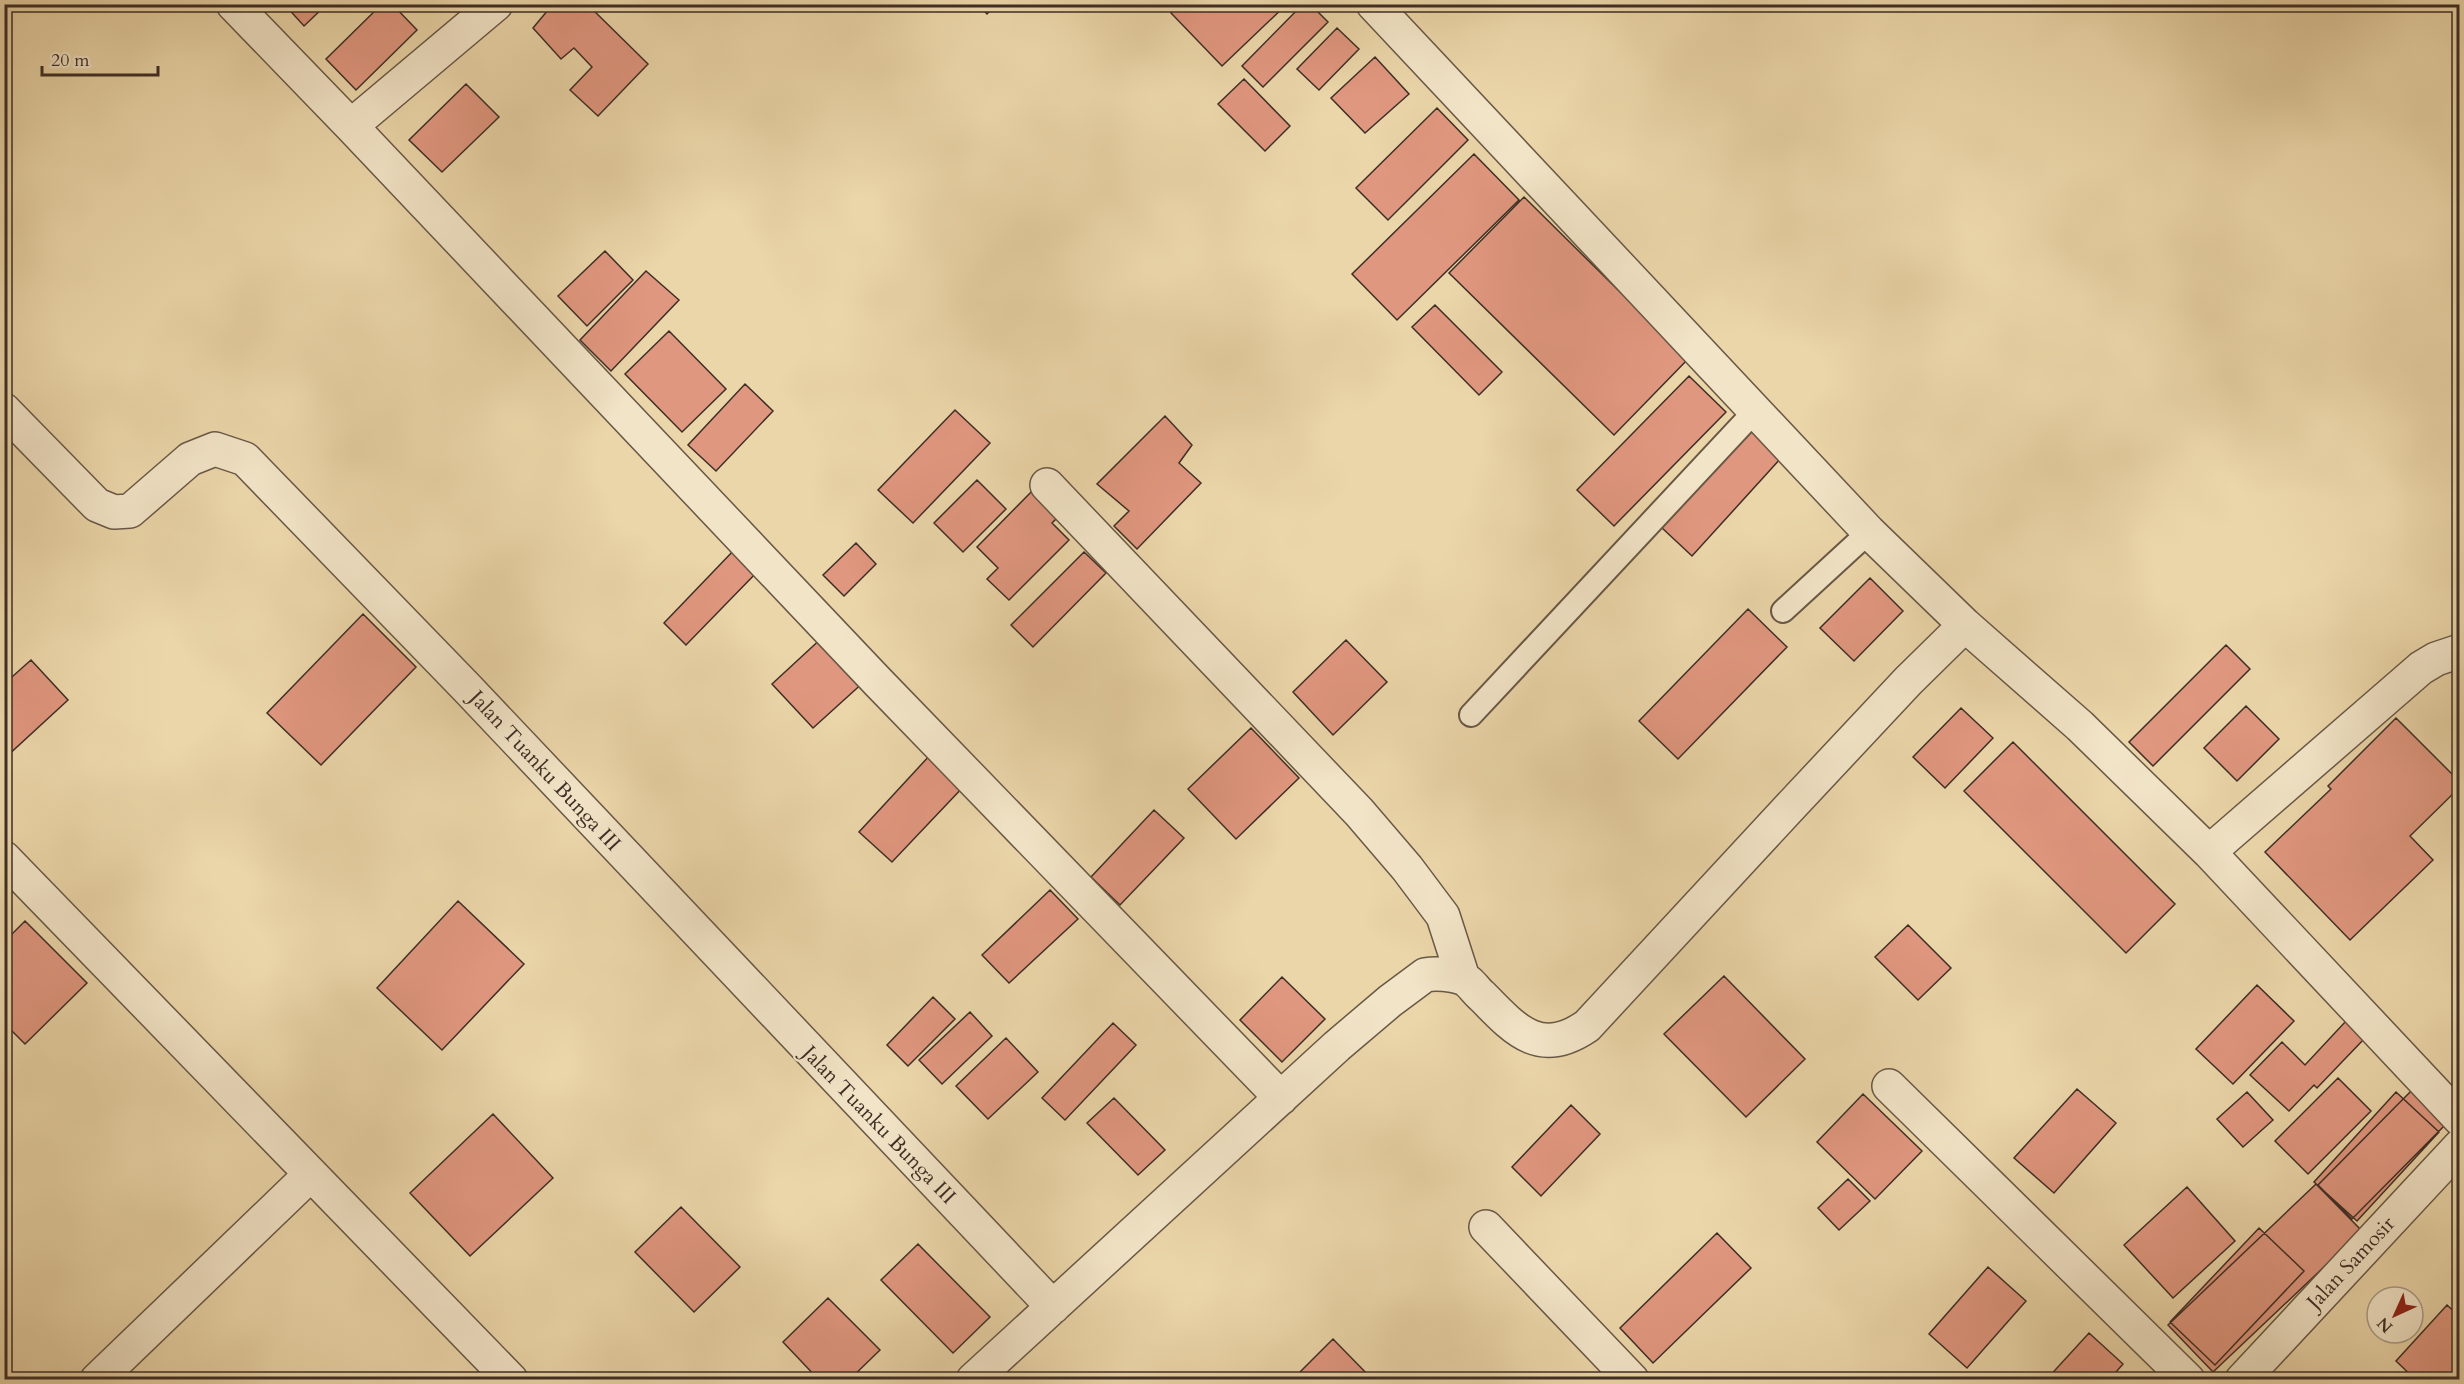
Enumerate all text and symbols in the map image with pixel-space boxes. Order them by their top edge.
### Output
scale bar [42,39,158,77]
text: 20 m [51,48,90,73]
street label: Jalan Tuanku Bunga III [461,682,627,858]
street label: Jalan Tuanku Bunga III [793,1037,962,1211]
street label: Jalan Samosir [2298,1210,2402,1318]
north arrow [2365,1285,2425,1345]
text: N [2372,1312,2398,1338]

